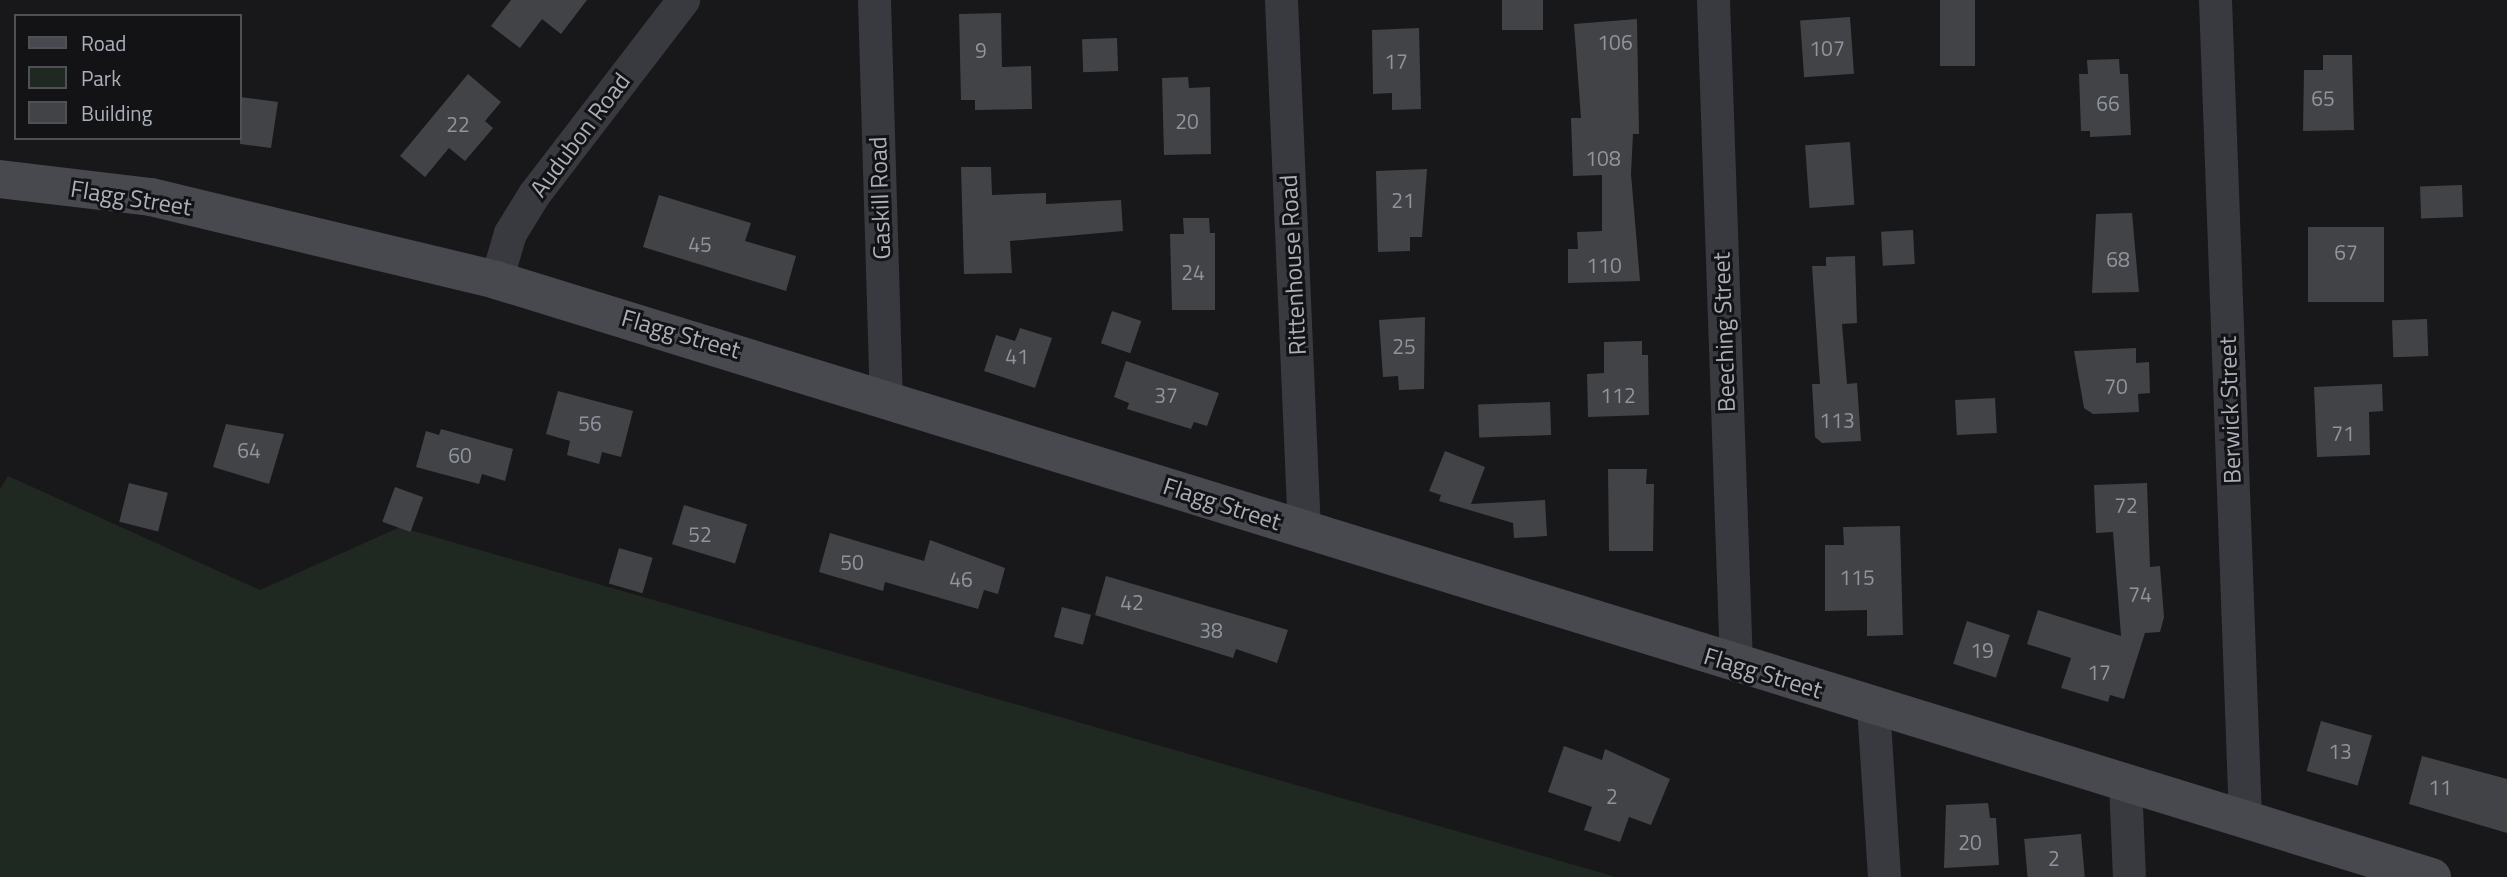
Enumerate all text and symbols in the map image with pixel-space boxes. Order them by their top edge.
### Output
legend [14,14,242,140]
text: Road [81,27,126,59]
house number: 106 [1597,29,1633,55]
house number: 107 [1809,35,1845,61]
house number: 9 [975,37,987,63]
house number: 17 [1384,48,1408,74]
text: Park [81,62,121,94]
street label: Audubon Road [524,67,636,203]
house number: 65 [2311,85,2335,111]
house number: 66 [2096,90,2120,116]
text: Building [81,97,152,129]
house number: 20 [1175,108,1199,134]
house number: 22 [446,111,470,137]
street label: Gaskill Road [863,136,897,260]
house number: 108 [1585,145,1621,171]
street label: Flagg Street [68,174,194,222]
street label: Rittenhouse Road [1274,174,1312,356]
house number: 21 [1391,187,1415,213]
house number: 45 [688,231,712,257]
house number: 67 [2334,239,2358,265]
house number: 68 [2106,246,2130,272]
house number: 110 [1586,252,1622,278]
street label: Beeching Street [1707,252,1741,412]
house number: 24 [1181,259,1205,285]
street label: Flagg Street [618,303,744,365]
house number: 25 [1392,333,1416,359]
street label: Berwick Street [2213,336,2247,484]
house number: 41 [1005,343,1029,369]
house number: 70 [2104,373,2128,399]
house number: 37 [1154,382,1178,408]
house number: 112 [1600,382,1636,408]
house number: 113 [1819,407,1855,433]
house number: 56 [578,410,602,436]
house number: 71 [2331,420,2355,446]
house number: 64 [237,437,261,463]
house number: 60 [448,442,472,468]
street label: Flagg Street [1160,471,1284,537]
house number: 72 [2114,492,2138,518]
house number: 52 [688,521,712,547]
house number: 50 [840,549,864,575]
house number: 115 [1839,564,1875,590]
house number: 46 [949,566,973,592]
house number: 74 [2128,581,2152,607]
house number: 42 [1120,589,1144,615]
house number: 38 [1199,617,1223,643]
house number: 19 [1970,637,1994,663]
street label: Flagg Street [1700,641,1826,705]
house number: 17 [2087,659,2111,685]
house number: 13 [2328,738,2352,764]
house number: 11 [2428,774,2452,800]
house number: 2 [1606,783,1618,809]
house number: 20 [1958,829,1982,855]
house number: 2 [2048,845,2060,871]

